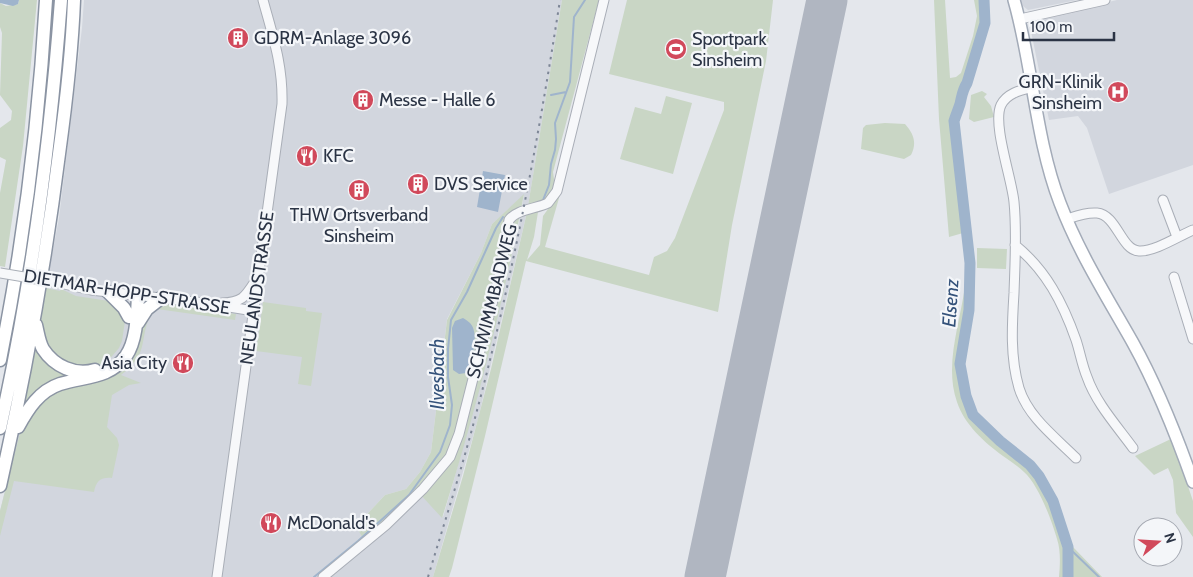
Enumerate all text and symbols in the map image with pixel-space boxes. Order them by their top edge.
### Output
scale bar [1023,10,1114,42]
text: 100 m [1030,18,1072,36]
building icon: GDRM-Anlage 3096 [226,26,250,50]
place label: GDRM-Anlage 3096 [254,27,411,49]
place label: Sportpark Sinsheim [692,28,767,71]
sports icon: Sportpark Sinsheim [664,37,688,61]
place label: GRN-Klinik Sinsheim [1019,71,1103,114]
hospital icon: GRN-Klinik Sinsheim [1106,80,1130,104]
building icon: Messe - Halle 6 [351,88,375,112]
place label: Messe - Halle 6 [379,89,496,111]
restaurant icon: KFC [295,144,319,168]
place label: KFC [323,145,354,167]
building icon: DVS Service [406,172,430,196]
place label: DVS Service [434,173,528,195]
building icon: THW Ortsverband Sinsheim [347,178,371,202]
place label: THW Ortsverband Sinsheim [290,204,428,247]
street label: NEULANDSTRASSE [235,210,279,366]
street label: SCHWIMMBADWEG [462,221,522,381]
street label: DIETMAR-HOPP-STRASSE [22,265,232,319]
water label: Elsenz [937,277,964,328]
water label: Ilvesbach [426,339,449,409]
restaurant icon: Asia City [171,351,195,375]
place label: Asia City [101,352,167,374]
restaurant icon: McDonald's [259,511,283,535]
place label: McDonald's [287,512,375,534]
north arrow [1133,517,1183,567]
text: N [1160,530,1180,545]

